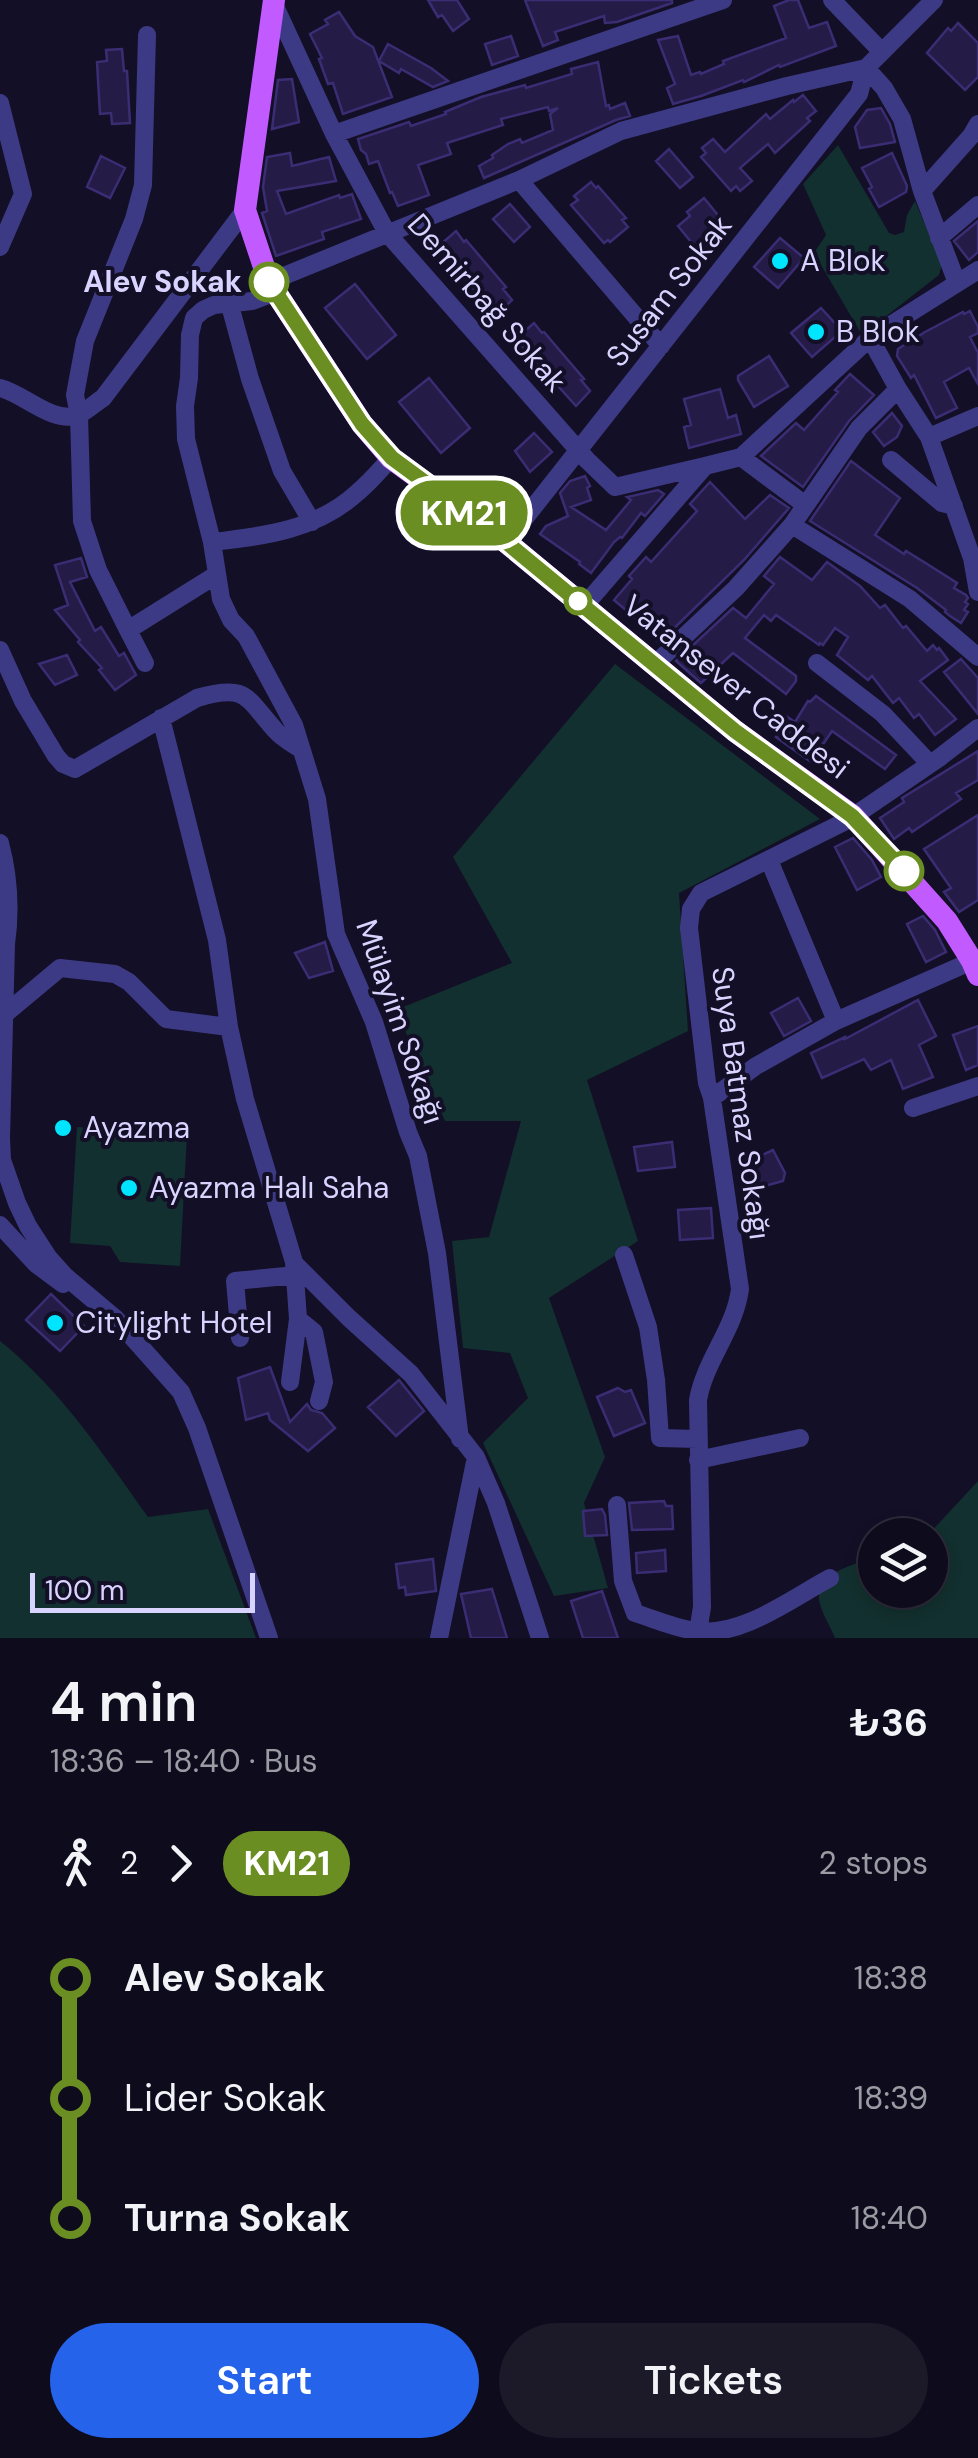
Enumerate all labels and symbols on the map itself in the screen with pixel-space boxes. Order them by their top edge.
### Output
street label: Demirbağ Sokak [399,205,576,400]
street label: Susam Sokak [597,207,740,375]
place label: A Blok [800,241,886,280]
marker: A Blok [769,250,791,272]
place label: Alev Sokak [83,262,242,301]
marker: Alev Sokak [250,263,288,301]
place label: B Blok [836,312,920,351]
marker: B Blok [805,321,827,343]
line badge: KM21 [394,480,534,546]
street label: Vatansever Caddesi [615,586,857,787]
unlabelled marker [565,588,591,614]
unlabelled marker [885,852,923,890]
street label: Mülayim Sokağı [347,915,454,1129]
street label: Suya Batmaz Sokağı [703,964,780,1242]
place label: Ayazma [83,1108,190,1147]
marker: Ayazma [52,1117,74,1139]
place label: Ayazma Halı Saha [149,1168,389,1207]
marker: Ayazma Halı Saha [118,1177,140,1199]
place label: Citylight Hotel [75,1303,272,1342]
marker: Citylight Hotel [44,1312,66,1334]
scale bar [30,1568,255,1612]

